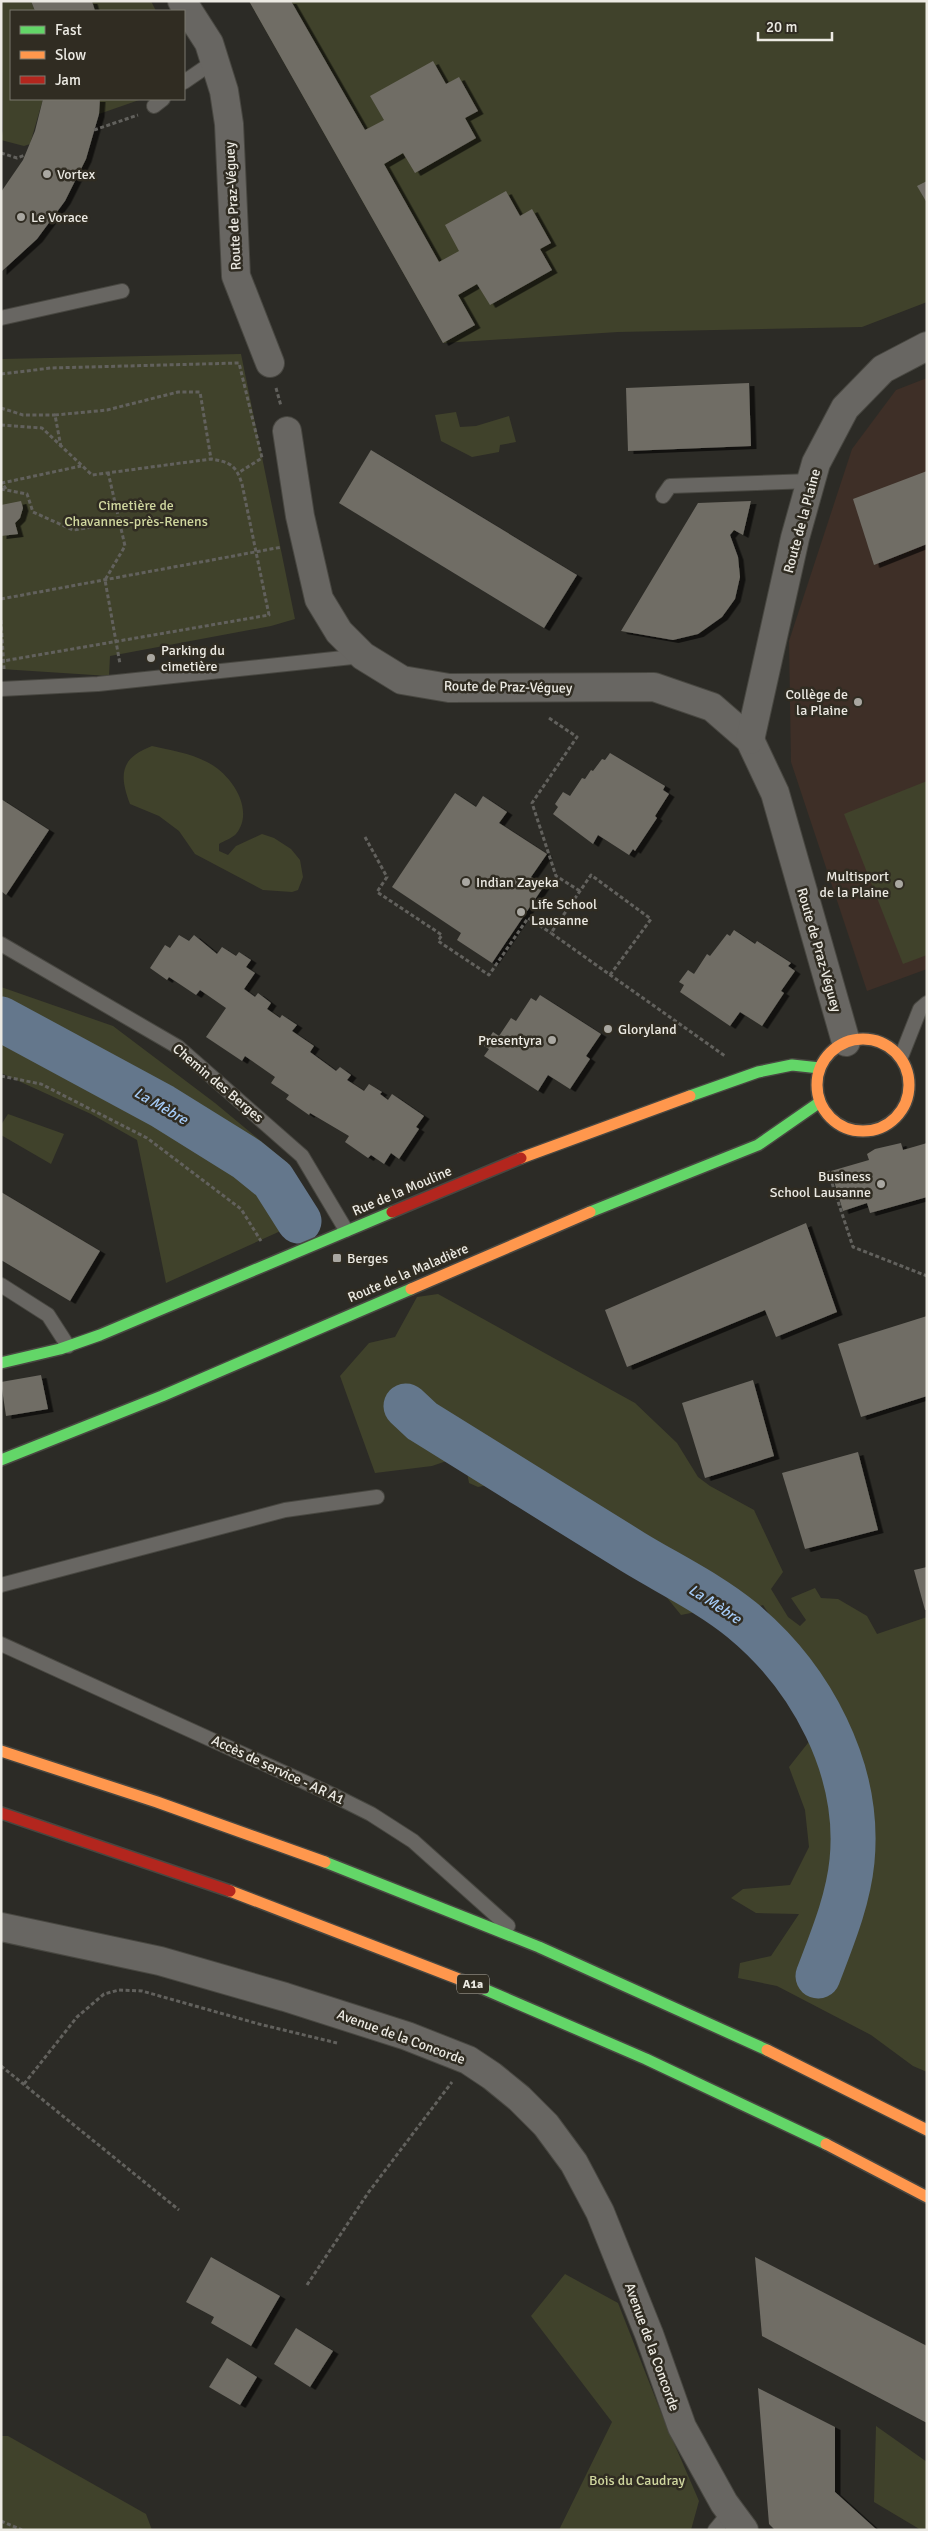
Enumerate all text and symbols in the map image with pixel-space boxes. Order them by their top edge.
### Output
legend [10,10,185,100]
scale bar [758,10,832,42]
text: 20 m [766,18,797,36]
text: Fast [55,21,82,39]
text: Slow [55,46,86,64]
text: Jam [55,71,81,89]
street label: Route de Praz-Véguey [221,141,245,271]
place label: Vortex [57,166,96,183]
marker: Vortex [41,168,53,180]
place label: Le Vorace [31,209,88,226]
marker: Le Vorace [15,211,27,223]
street label: Route de la Plaine [780,467,824,575]
park label: Cimetière de Chavannes-près-Renens [64,497,208,530]
place label: Parking du cimetière [161,642,225,675]
marker: Parking du cimetière [145,652,157,664]
street label: Route de Praz-Véguey [444,677,573,697]
place label: Collège de la Plaine [786,686,848,719]
marker: Collège de la Plaine [852,696,864,708]
place label: Multisport de la Plaine [820,868,889,901]
place label: Indian Zayeka [476,874,559,891]
marker: Indian Zayeka [460,876,472,888]
marker: Multisport de la Plaine [893,878,905,890]
street label: Route de Praz-Véguey [793,886,845,1015]
place label: Life School Lausanne [531,896,597,929]
marker: Life School Lausanne [515,906,527,918]
place label: Gloryland [618,1021,677,1038]
marker: Gloryland [602,1023,614,1035]
place label: Presentyra [478,1032,542,1049]
marker: Presentyra [546,1034,558,1046]
street label: Chemin des Berges [169,1040,267,1126]
water label: La Mèbre [131,1083,192,1129]
street label: Rue de la Mouline [350,1162,454,1220]
place label: Business School Lausanne [770,1168,871,1201]
marker: Business School Lausanne [875,1178,887,1190]
street label: Route de la Maladière [345,1240,471,1306]
place label: Berges [347,1250,388,1267]
marker: Berges [331,1252,343,1264]
water label: La Mèbre [685,1580,746,1628]
street label: Accès de service - AR A1 [209,1732,347,1808]
road number: A1a [457,1975,489,1994]
street label: Avenue de la Concorde [335,2006,467,2068]
street label: Avenue de la Concorde [621,2281,683,2413]
park label: Bois du Caudray [589,2472,685,2489]

